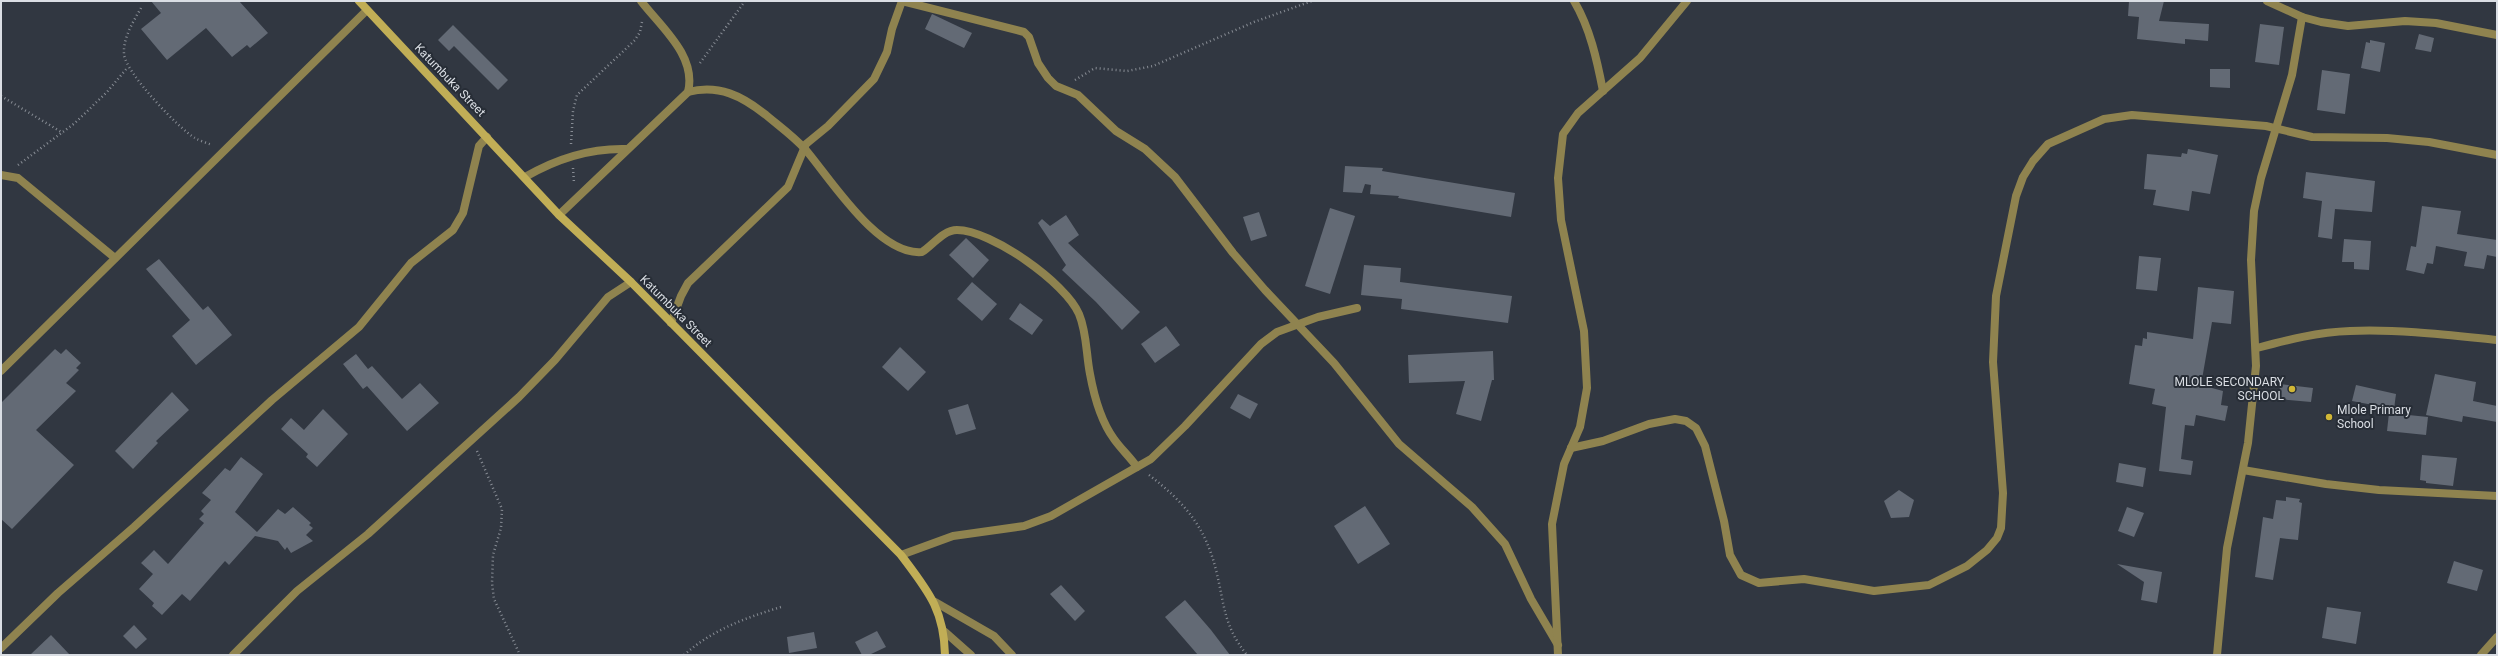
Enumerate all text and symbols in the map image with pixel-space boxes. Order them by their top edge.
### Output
street label: Katumbuka Street [412,41,488,119]
street label: Katumbuka Street [637,272,715,350]
place label: MLOLE SECONDARY SCHOOL [2174,375,2285,403]
marker: MLOLE SECONDARY SCHOOL [2287,384,2297,394]
place label: Mlole Primary School [2337,403,2411,431]
marker: Mlole Primary School [2324,412,2334,422]

